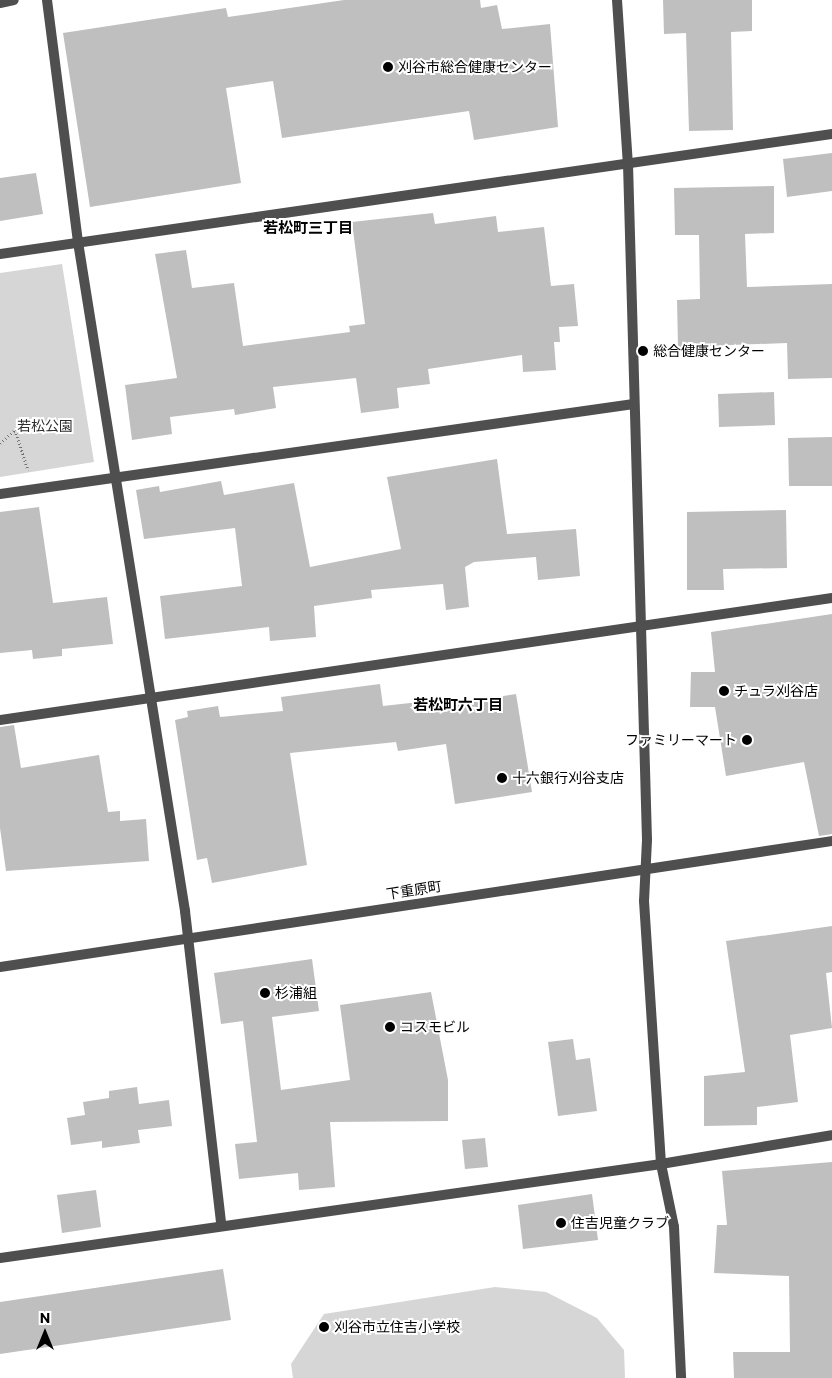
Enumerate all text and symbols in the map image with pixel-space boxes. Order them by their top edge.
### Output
place label: 刈谷市総合健康センター [398,59,552,75]
marker: 刈谷市総合健康センター [382,61,394,73]
district label: 若松町三丁目 [263,219,353,237]
place label: 総合健康センター [653,343,765,359]
marker: 総合健康センター [637,345,649,357]
park label: 若松公園 [17,418,73,434]
place label: チュラ刈谷店 [734,683,818,699]
marker: チュラ刈谷店 [718,685,730,697]
district label: 若松町六丁目 [413,696,503,714]
place label: ファミリーマート [625,732,737,748]
marker: ファミリーマート [741,734,753,746]
place label: 十六銀行刈谷支店 [512,770,624,786]
marker: 十六銀行刈谷支店 [496,772,508,784]
street label: 下重原町 [385,877,443,903]
place label: 杉浦組 [275,985,317,1001]
marker: 杉浦組 [259,987,271,999]
place label: コスモビル [400,1019,470,1035]
marker: コスモビル [384,1021,396,1033]
place label: 住吉児童クラブ [571,1215,669,1231]
marker: 住吉児童クラブ [555,1217,567,1229]
north arrow [20,1308,70,1358]
text: N [40,1309,50,1326]
place label: 刈谷市立住吉小学校 [334,1319,460,1335]
marker: 刈谷市立住吉小学校 [318,1321,330,1333]

